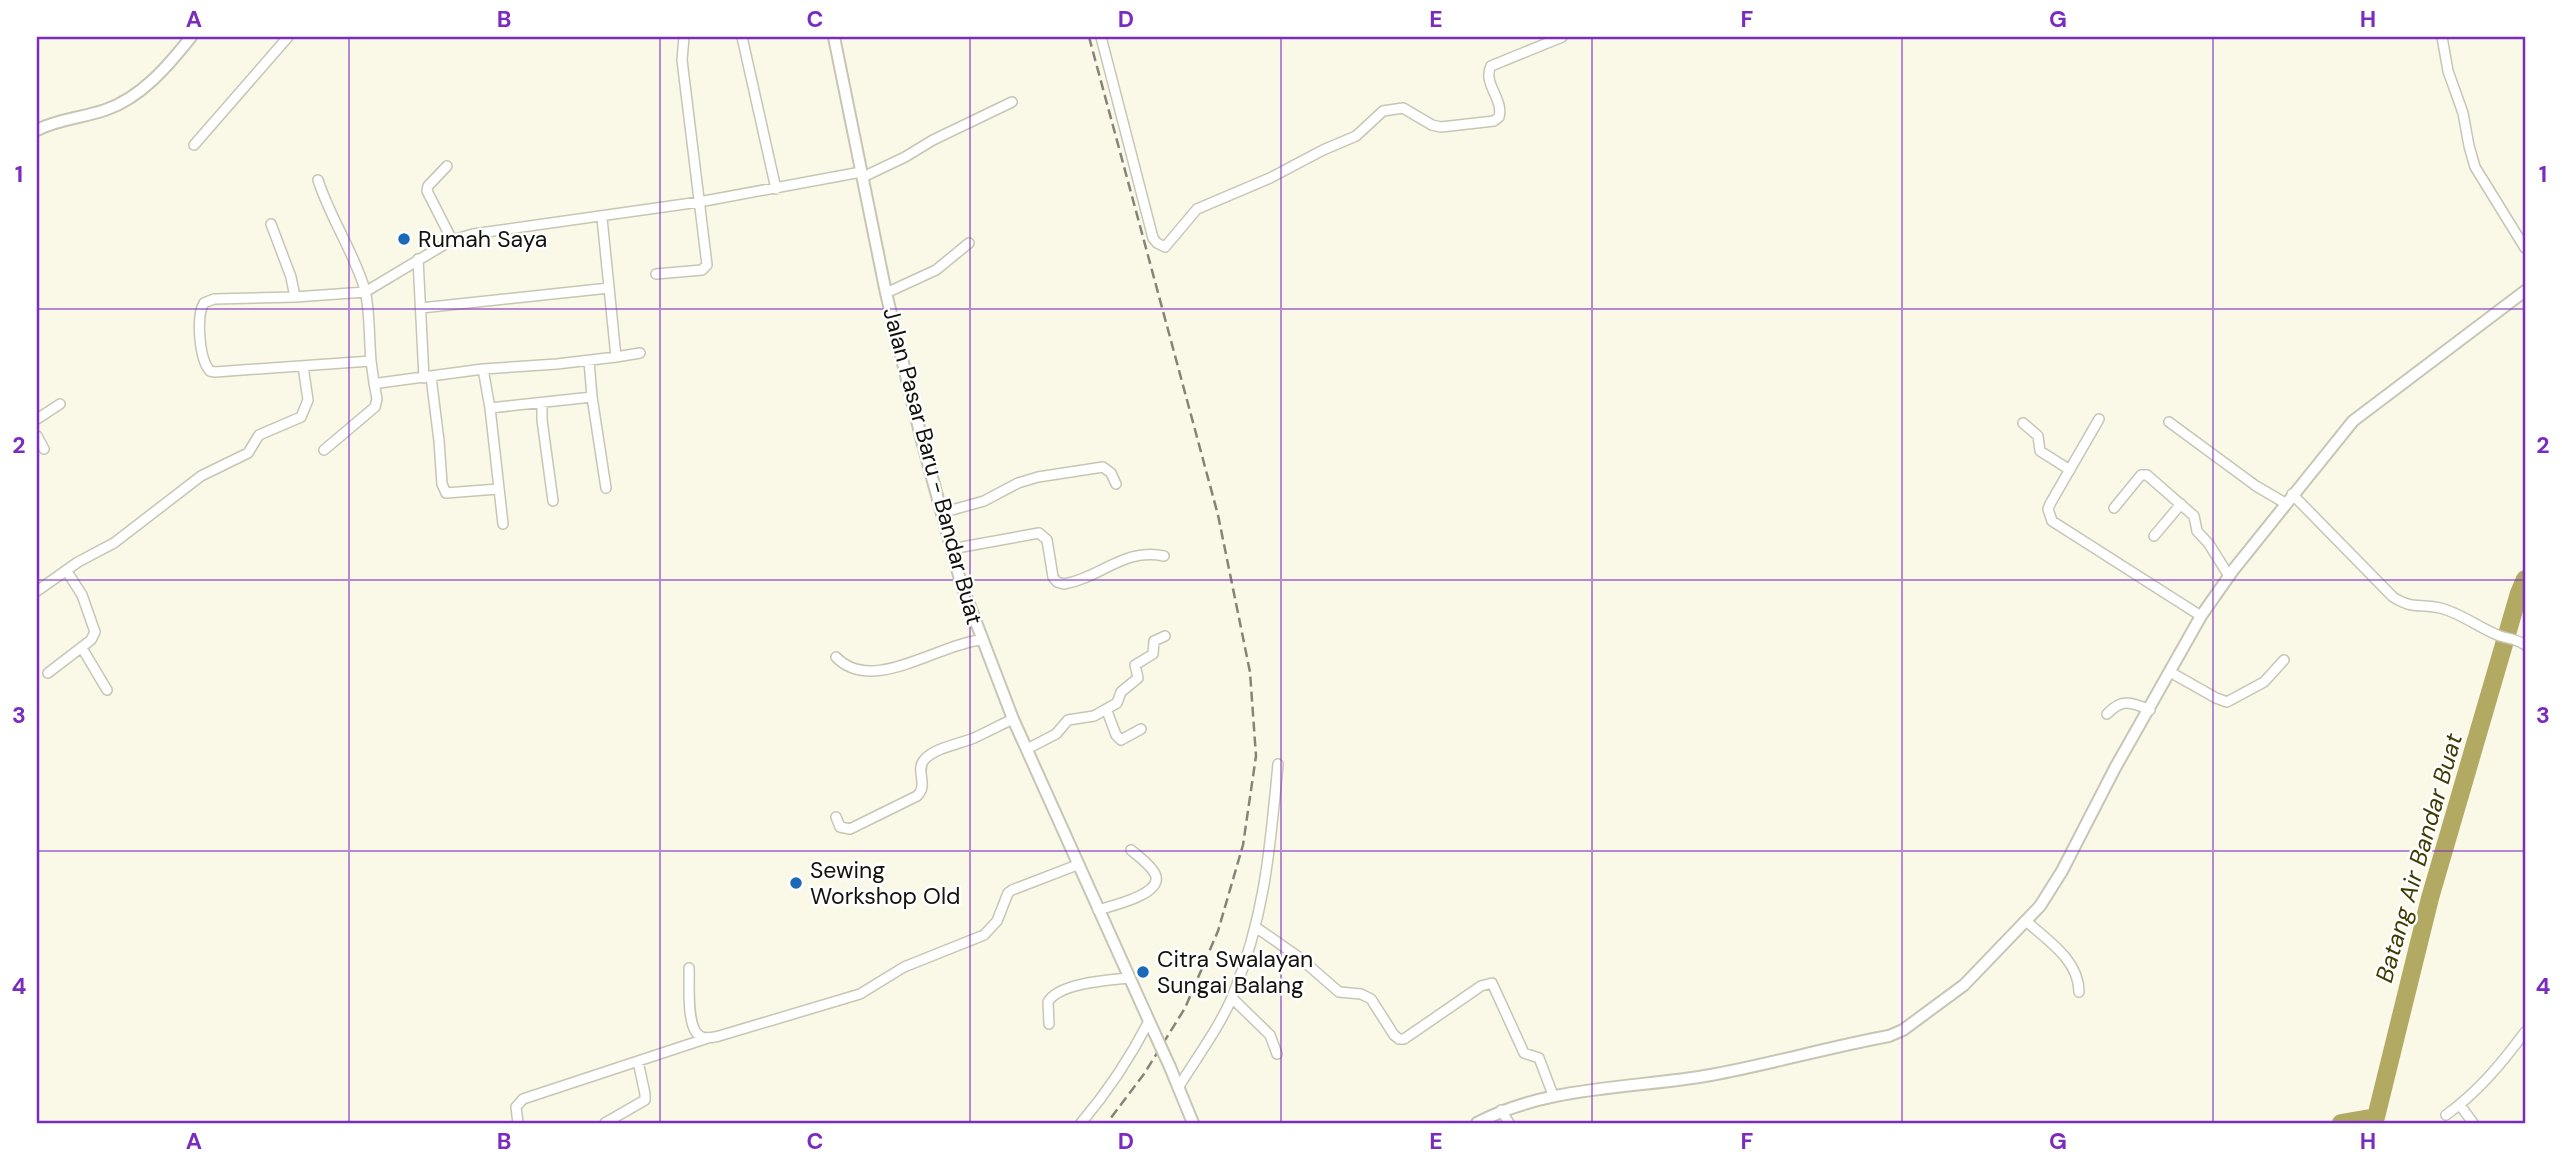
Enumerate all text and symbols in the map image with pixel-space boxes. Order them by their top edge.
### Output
text: A [186,4,202,34]
text: B [497,4,511,34]
text: C [807,4,823,34]
text: D [1118,4,1134,34]
text: E [1429,4,1443,34]
text: F [1741,4,1754,34]
text: G [2049,4,2067,34]
text: H [2360,4,2376,34]
text: 1 [15,159,23,189]
text: 1 [2539,159,2547,189]
place label: Rumah Saya [418,224,547,254]
marker: Rumah Saya [396,231,412,247]
street label: Jalan Pasar Baru - Bandar Buat [876,304,990,628]
text: 2 [12,430,26,460]
text: 2 [2536,430,2550,460]
text: 3 [12,700,26,730]
text: 3 [2536,700,2550,730]
water label: Batang Air Bandar Buat [2368,729,2469,986]
place label: Sewing Workshop Old [810,855,960,911]
marker: Sewing Workshop Old [788,875,804,891]
place label: Citra Swalayan Sungai Balang [1157,944,1313,1000]
marker: Citra Swalayan Sungai Balang [1135,964,1151,980]
text: 4 [12,971,27,1001]
text: 4 [2536,971,2551,1001]
text: A [186,1126,202,1156]
text: B [497,1126,511,1156]
text: C [807,1126,823,1156]
text: D [1118,1126,1134,1156]
text: E [1429,1126,1443,1156]
text: F [1741,1126,1754,1156]
text: G [2049,1126,2067,1156]
text: H [2360,1126,2376,1156]

